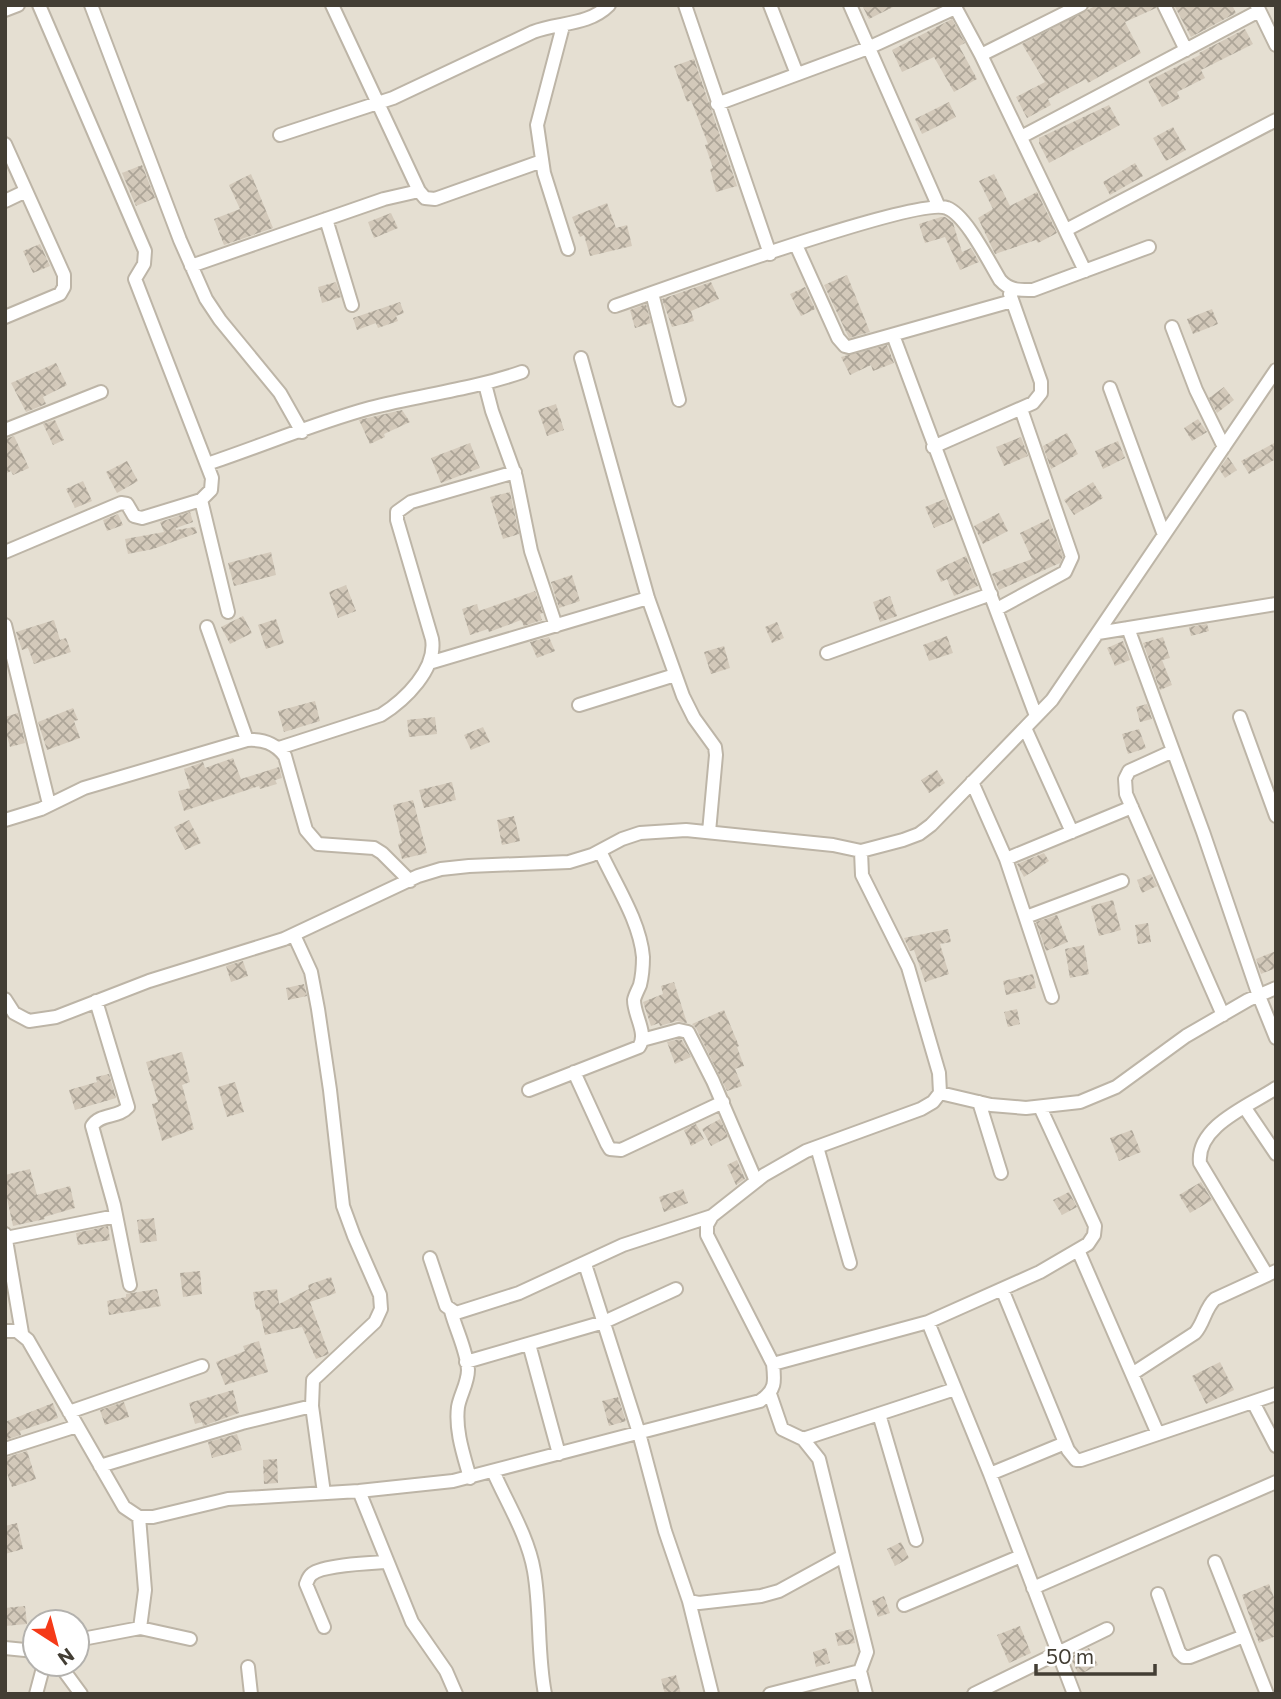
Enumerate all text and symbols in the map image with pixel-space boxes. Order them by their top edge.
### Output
north arrow [21,1608,91,1678]
scale bar [1036,1632,1155,1676]
text: 50 m [1046,1643,1094,1668]
text: N [54,1644,79,1671]

